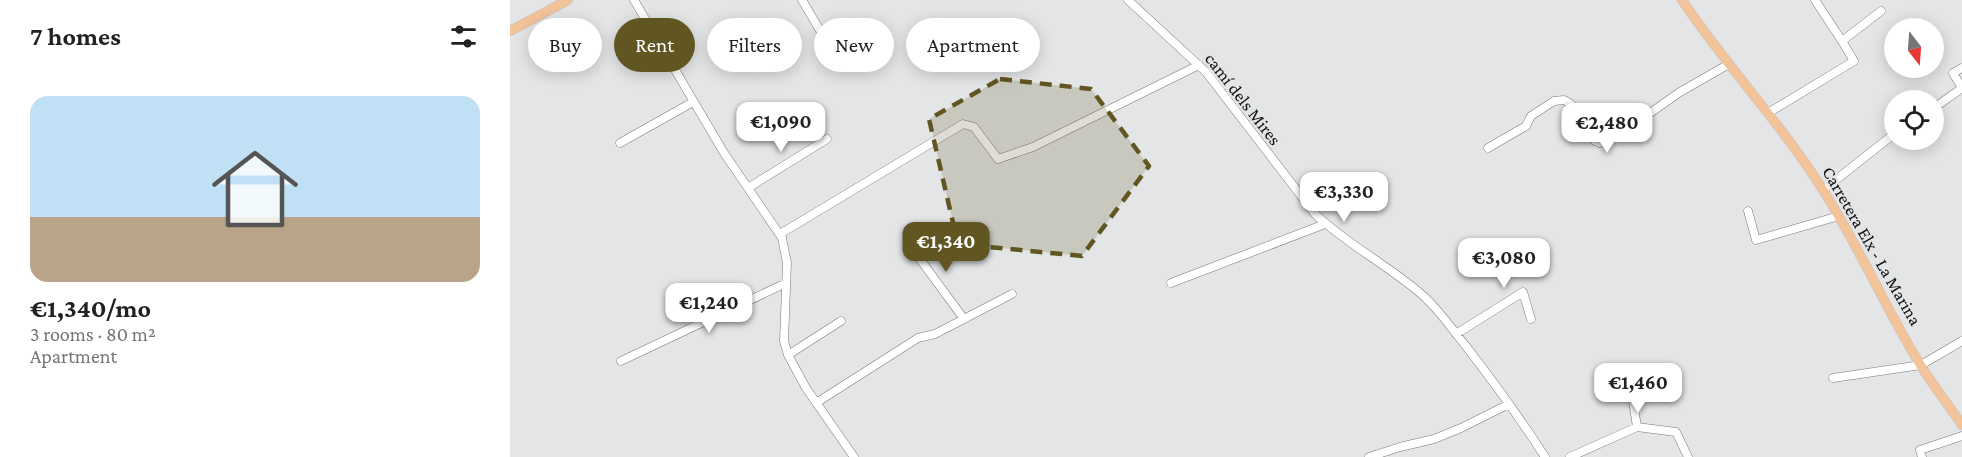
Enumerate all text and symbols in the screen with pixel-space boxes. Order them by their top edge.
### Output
chip: Buy [528,18,602,72]
chip: Rent [614,18,695,72]
chip: Filters [707,18,802,72]
chip: New [814,18,894,72]
chip: Apartment [906,18,1040,72]
north arrow [1884,18,1944,78]
map controls [1884,18,1944,150]
icon: filters [447,20,480,53]
text: 7 homes [30,22,121,51]
street label: camí dels Mires [1201,49,1285,149]
button: locate [1884,90,1944,150]
pin: €1,090 [732,102,830,153]
pin: €2,480 [1558,103,1656,154]
text: €1,090 [750,110,812,132]
text: €2,480 [1575,111,1639,133]
icon: home [201,135,309,243]
street label: Carretera Elx - La Marina [1818,163,1926,329]
pin: €3,330 [1295,172,1393,223]
text: €3,330 [1314,180,1374,202]
pin: €1,340 [897,222,995,273]
text: €1,340 [917,230,975,252]
pin: €3,080 [1455,238,1553,289]
text: €3,080 [1472,246,1536,268]
pin: €1,240 [660,283,758,334]
text: €1,240 [679,291,739,313]
text: €1,340/mo [30,294,151,323]
text: 3 rooms · 80 m² [30,323,156,345]
text: Apartment [30,345,117,367]
pin: €1,460 [1589,363,1687,414]
text: €1,460 [1608,371,1668,393]

